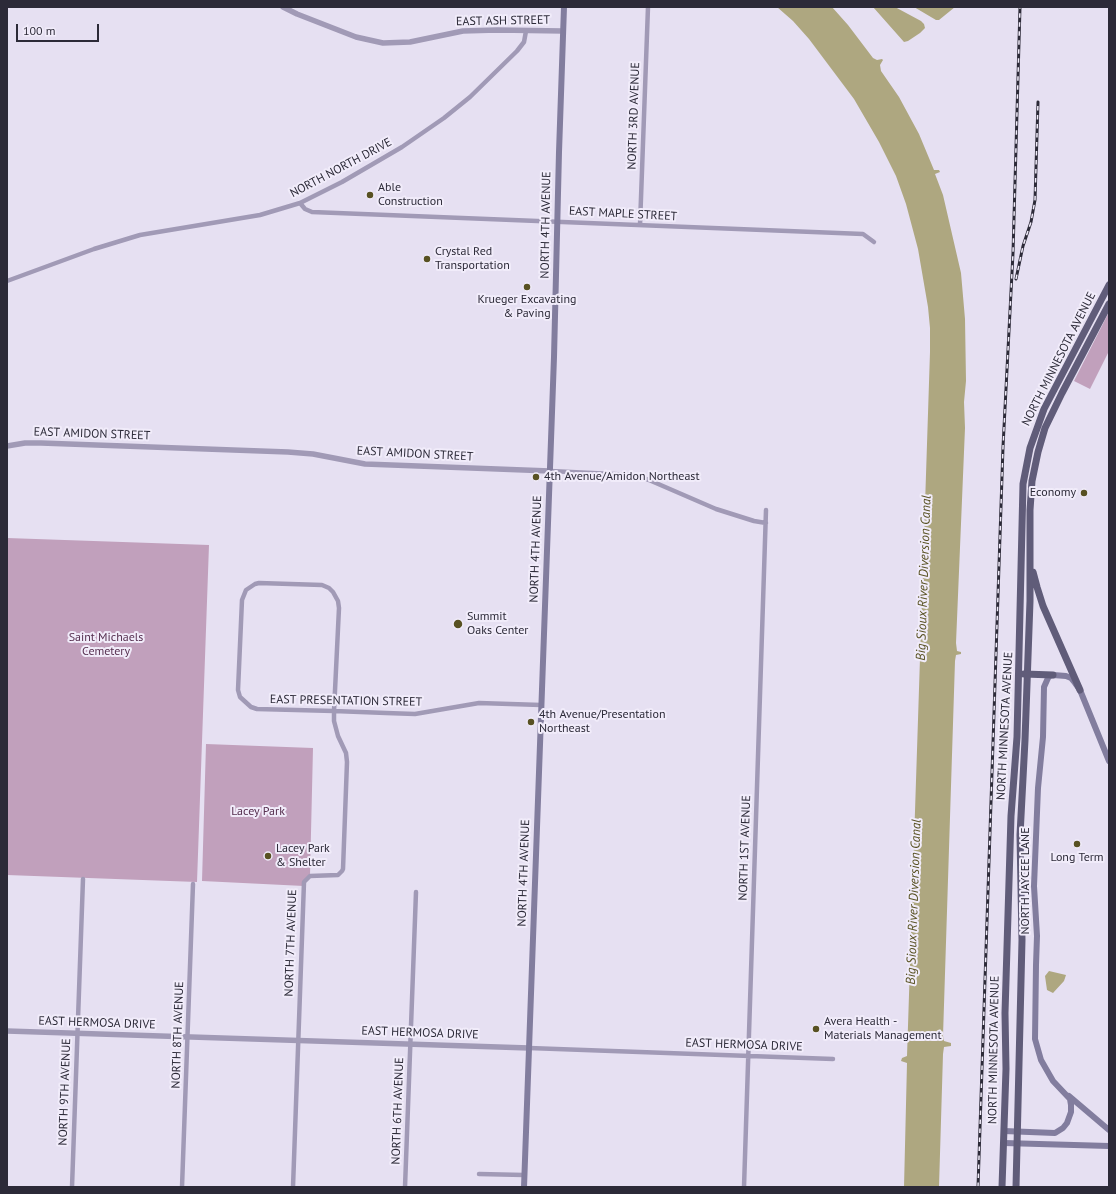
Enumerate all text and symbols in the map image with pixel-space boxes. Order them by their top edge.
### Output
street label: EAST ASH STREET [456,13,550,29]
scale bar [18,16,101,42]
text: 100 m [23,23,56,38]
street label: NORTH 3RD AVENUE [625,62,643,170]
street label: NORTH NORTH DRIVE [288,135,394,201]
street label: NORTH 4TH AVENUE [538,171,554,279]
place label: Able Construction [378,181,443,209]
marker: Able Construction [365,190,375,200]
street label: EAST MAPLE STREET [568,204,678,224]
place label: Crystal Red Transportation [435,245,510,273]
marker: Crystal Red Transportation [422,254,432,264]
marker: Krueger Excavating & Paving [522,282,532,292]
street label: NORTH MINNESOTA AVENUE [1019,290,1099,428]
place label: Krueger Excavating & Paving [477,293,577,321]
street label: EAST AMIDON STREET [33,425,151,443]
street label: EAST AMIDON STREET [356,444,474,464]
place label: 4th Avenue/Amidon Northeast [544,470,699,484]
marker: 4th Avenue/Amidon Northeast [531,472,541,482]
place label: Economy [1030,486,1076,500]
marker: Economy [1079,488,1089,498]
street label: NORTH 4TH AVENUE [527,495,545,603]
water label: Big Sioux River Diversion Canal [913,495,935,661]
place label: Summit Oaks Center [467,610,528,638]
marker: Summit Oaks Center [452,618,464,630]
park label: Saint Michaels Cemetery [69,631,143,659]
street label: NORTH MINNESOTA AVENUE [994,652,1016,800]
street label: EAST PRESENTATION STREET [270,692,422,710]
place label: 4th Avenue/Presentation Northeast [539,708,666,736]
marker: 4th Avenue/Presentation Northeast [526,717,536,727]
street label: NORTH 1ST AVENUE [736,795,754,901]
park label: Lacey Park [231,805,285,819]
street label: NORTH 4TH AVENUE [515,819,533,927]
water label: Big Sioux River Diversion Canal [903,819,925,985]
street label: NORTH JAYCEE LANE [1019,827,1033,935]
marker: Long Term [1072,839,1082,849]
place label: Lacey Park & Shelter [276,842,330,870]
marker: Lacey Park & Shelter [263,851,273,861]
place label: Long Term [1050,851,1104,865]
street label: NORTH 7TH AVENUE [282,889,300,997]
street label: NORTH MINNESOTA AVENUE [986,976,1002,1124]
street label: NORTH 8TH AVENUE [169,981,187,1089]
street label: EAST HERMOSA DRIVE [38,1014,156,1032]
place label: Avera Health - Materials Management [824,1015,941,1043]
street label: EAST HERMOSA DRIVE [361,1024,479,1042]
marker: Avera Health - Materials Management [811,1024,821,1034]
street label: EAST HERMOSA DRIVE [685,1036,803,1054]
street label: NORTH 9TH AVENUE [56,1038,74,1146]
street label: NORTH 6TH AVENUE [389,1057,407,1165]

